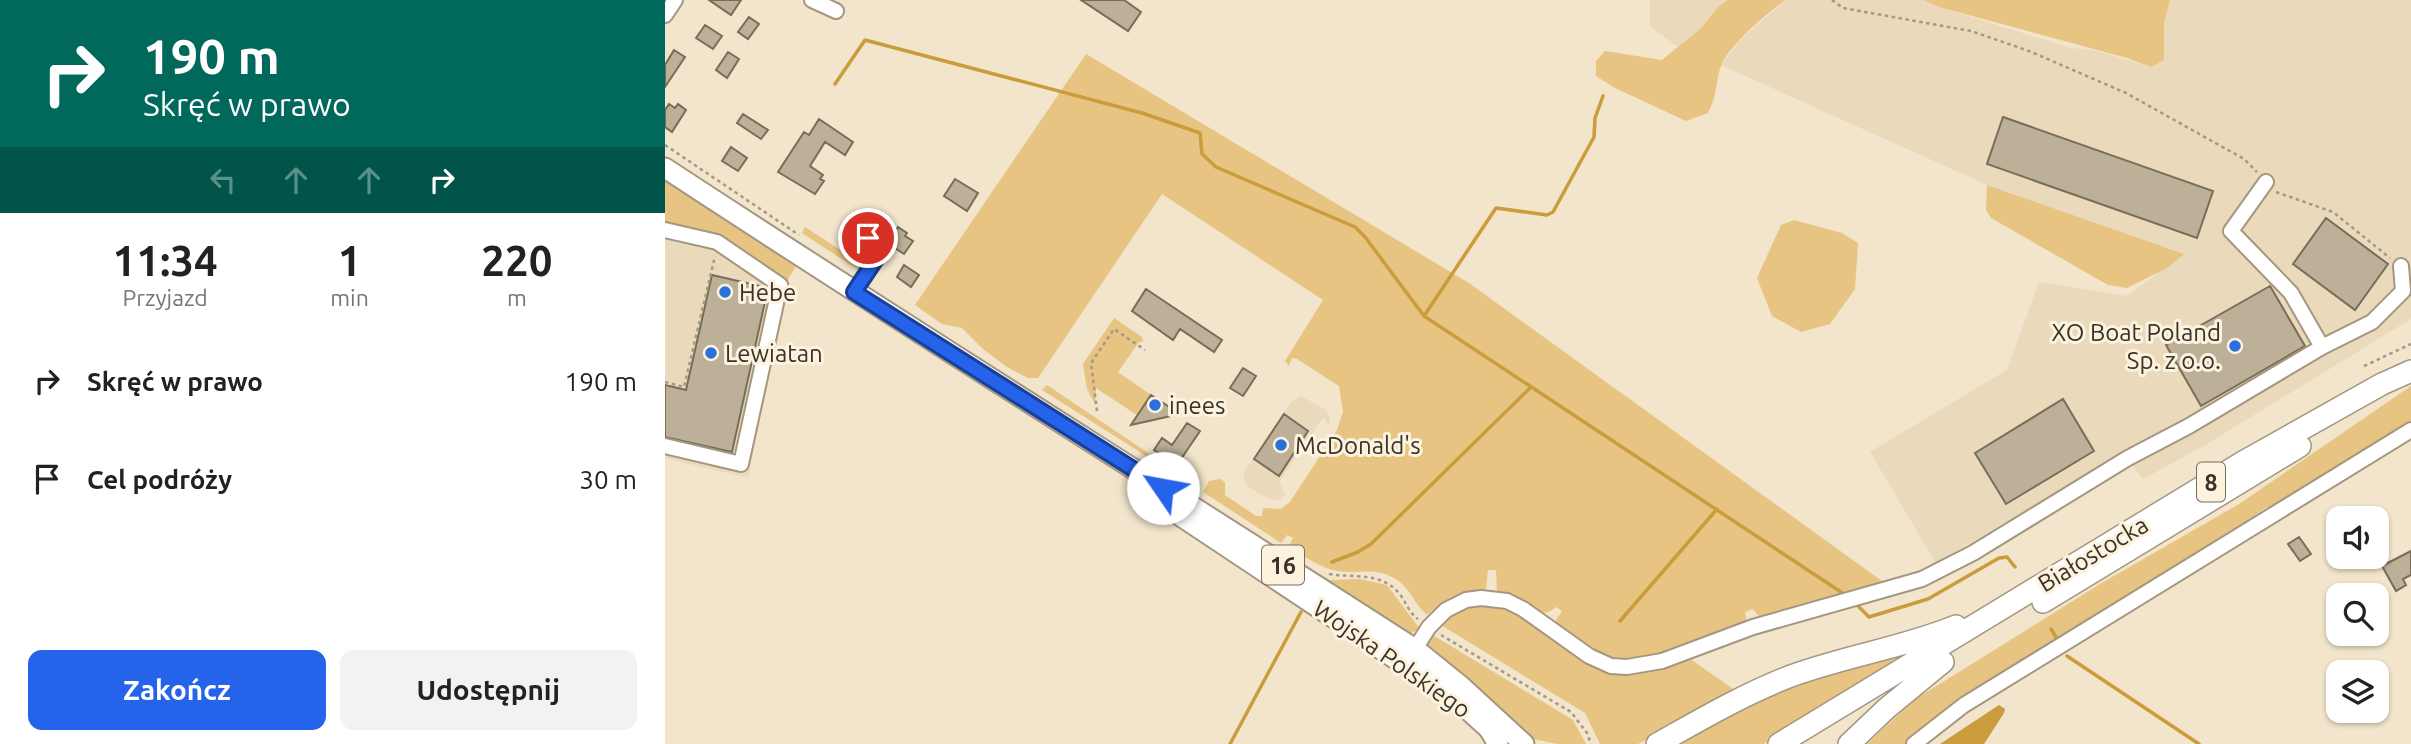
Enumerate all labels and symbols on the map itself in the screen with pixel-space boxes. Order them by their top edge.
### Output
pin [838,208,898,268]
place label: Hebe [739,279,796,306]
marker: Hebe [717,284,733,300]
place label: XO Boat Poland Sp. z o.o. [2051,319,2221,374]
marker: XO Boat Poland Sp. z o.o. [2227,338,2243,354]
place label: Lewiatan [725,340,823,367]
marker: Lewiatan [703,345,719,361]
place label: inees [1169,392,1225,419]
marker: inees [1147,397,1163,413]
place label: McDonald's [1295,432,1421,459]
marker: McDonald's [1273,437,1289,453]
position arrow [1126,451,1200,525]
road number: 8 [2197,462,2225,502]
street label: Białostocka [2033,511,2153,597]
road number: 16 [1262,545,1304,584]
street label: Wojska Polskiego [1308,595,1476,723]

